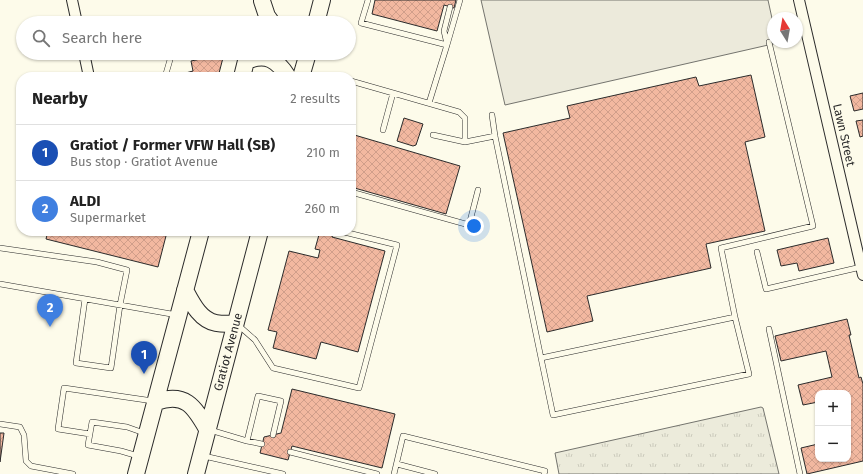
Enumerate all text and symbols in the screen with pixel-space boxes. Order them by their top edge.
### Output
north arrow [767,12,803,48]
search box [16,16,356,60]
icon: search [30,27,52,49]
text: Search here [62,29,142,47]
text: Nearby [32,88,87,109]
text: 2 results [290,91,340,106]
street label: Lawn Street [830,102,858,168]
text: Gratiot / Former VFW Hall (SB) [70,136,275,154]
text: 1 [42,145,48,160]
text: 210 m [306,145,340,160]
text: Bus stop · Gratiot Avenue [70,154,218,169]
text: ALDI [70,192,101,210]
text: 2 [42,201,48,216]
text: 260 m [305,201,340,216]
text: Supermarket [70,210,146,225]
your location [464,216,484,236]
pin: 2 [37,294,63,327]
street label: Gratiot Avenue [211,311,245,393]
pin: 1 [131,341,157,374]
map controls [815,390,851,462]
button: + [815,390,851,426]
button: − [815,426,851,462]

